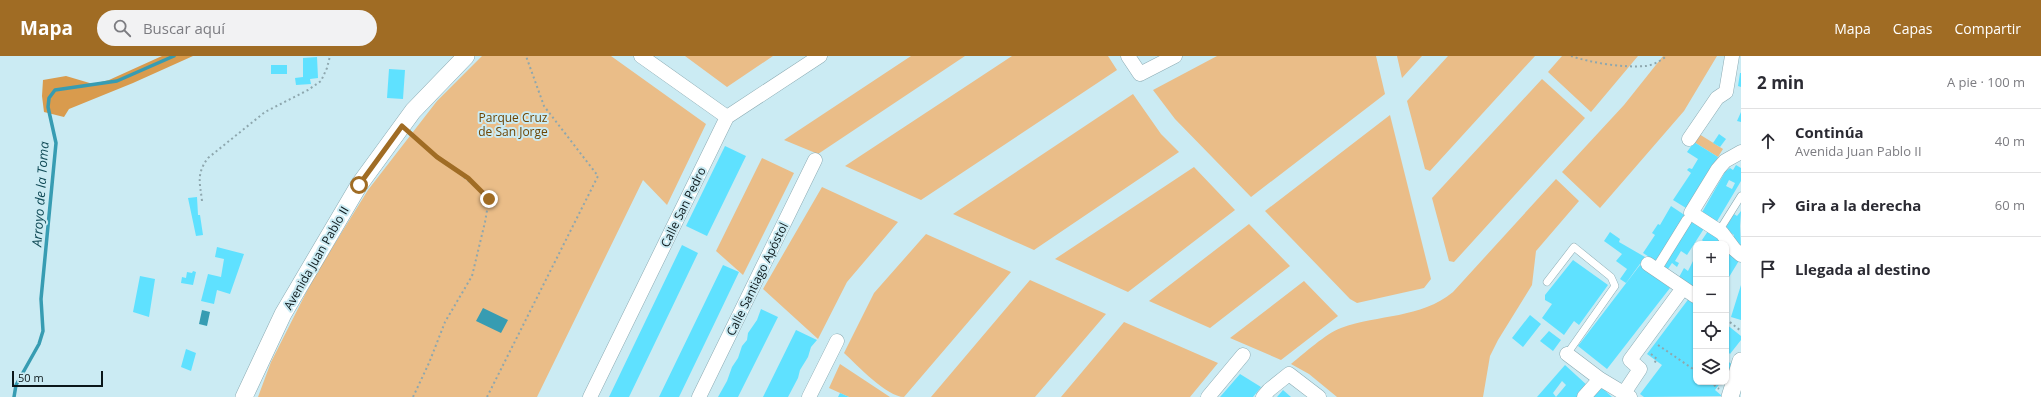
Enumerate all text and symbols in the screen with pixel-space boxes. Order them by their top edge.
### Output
search box [97,10,377,46]
text: Mapa [20,15,73,41]
icon: search [111,17,133,39]
text: Buscar aquí [143,18,225,38]
text: Mapa [1834,19,1871,38]
text: Capas [1893,19,1932,38]
text: Compartir [1954,19,2021,38]
text: 2 min [1757,71,1804,94]
text: A pie · 100 m [1947,73,2025,91]
park label: Parque Cruz de San Jorge [478,109,548,140]
text: Continúa [1795,122,1864,142]
icon: ahead [1757,130,1779,152]
text: 40 m [1995,132,2025,150]
water label: Arroyo de la Toma [27,140,53,248]
text: Avenida Juan Pablo II [1795,142,1922,160]
street label: Calle San Pedro [656,164,710,250]
route start [350,176,368,194]
route end [480,190,498,208]
icon: right [1757,194,1779,216]
text: Gira a la derecha [1795,195,1921,215]
text: 60 m [1995,196,2025,214]
street label: Avenida Juan Pablo II [279,203,353,313]
street label: Calle Santiago Apóstol [722,220,792,338]
map controls [1693,241,1729,385]
button: + [1693,241,1729,277]
icon: arrive [1757,258,1779,280]
text: Llegada al destino [1795,259,1930,279]
button: − [1693,277,1729,313]
button: locate [1693,313,1729,349]
button: layers [1693,349,1729,385]
scale bar [12,369,103,388]
text: 50 m [18,370,44,385]

